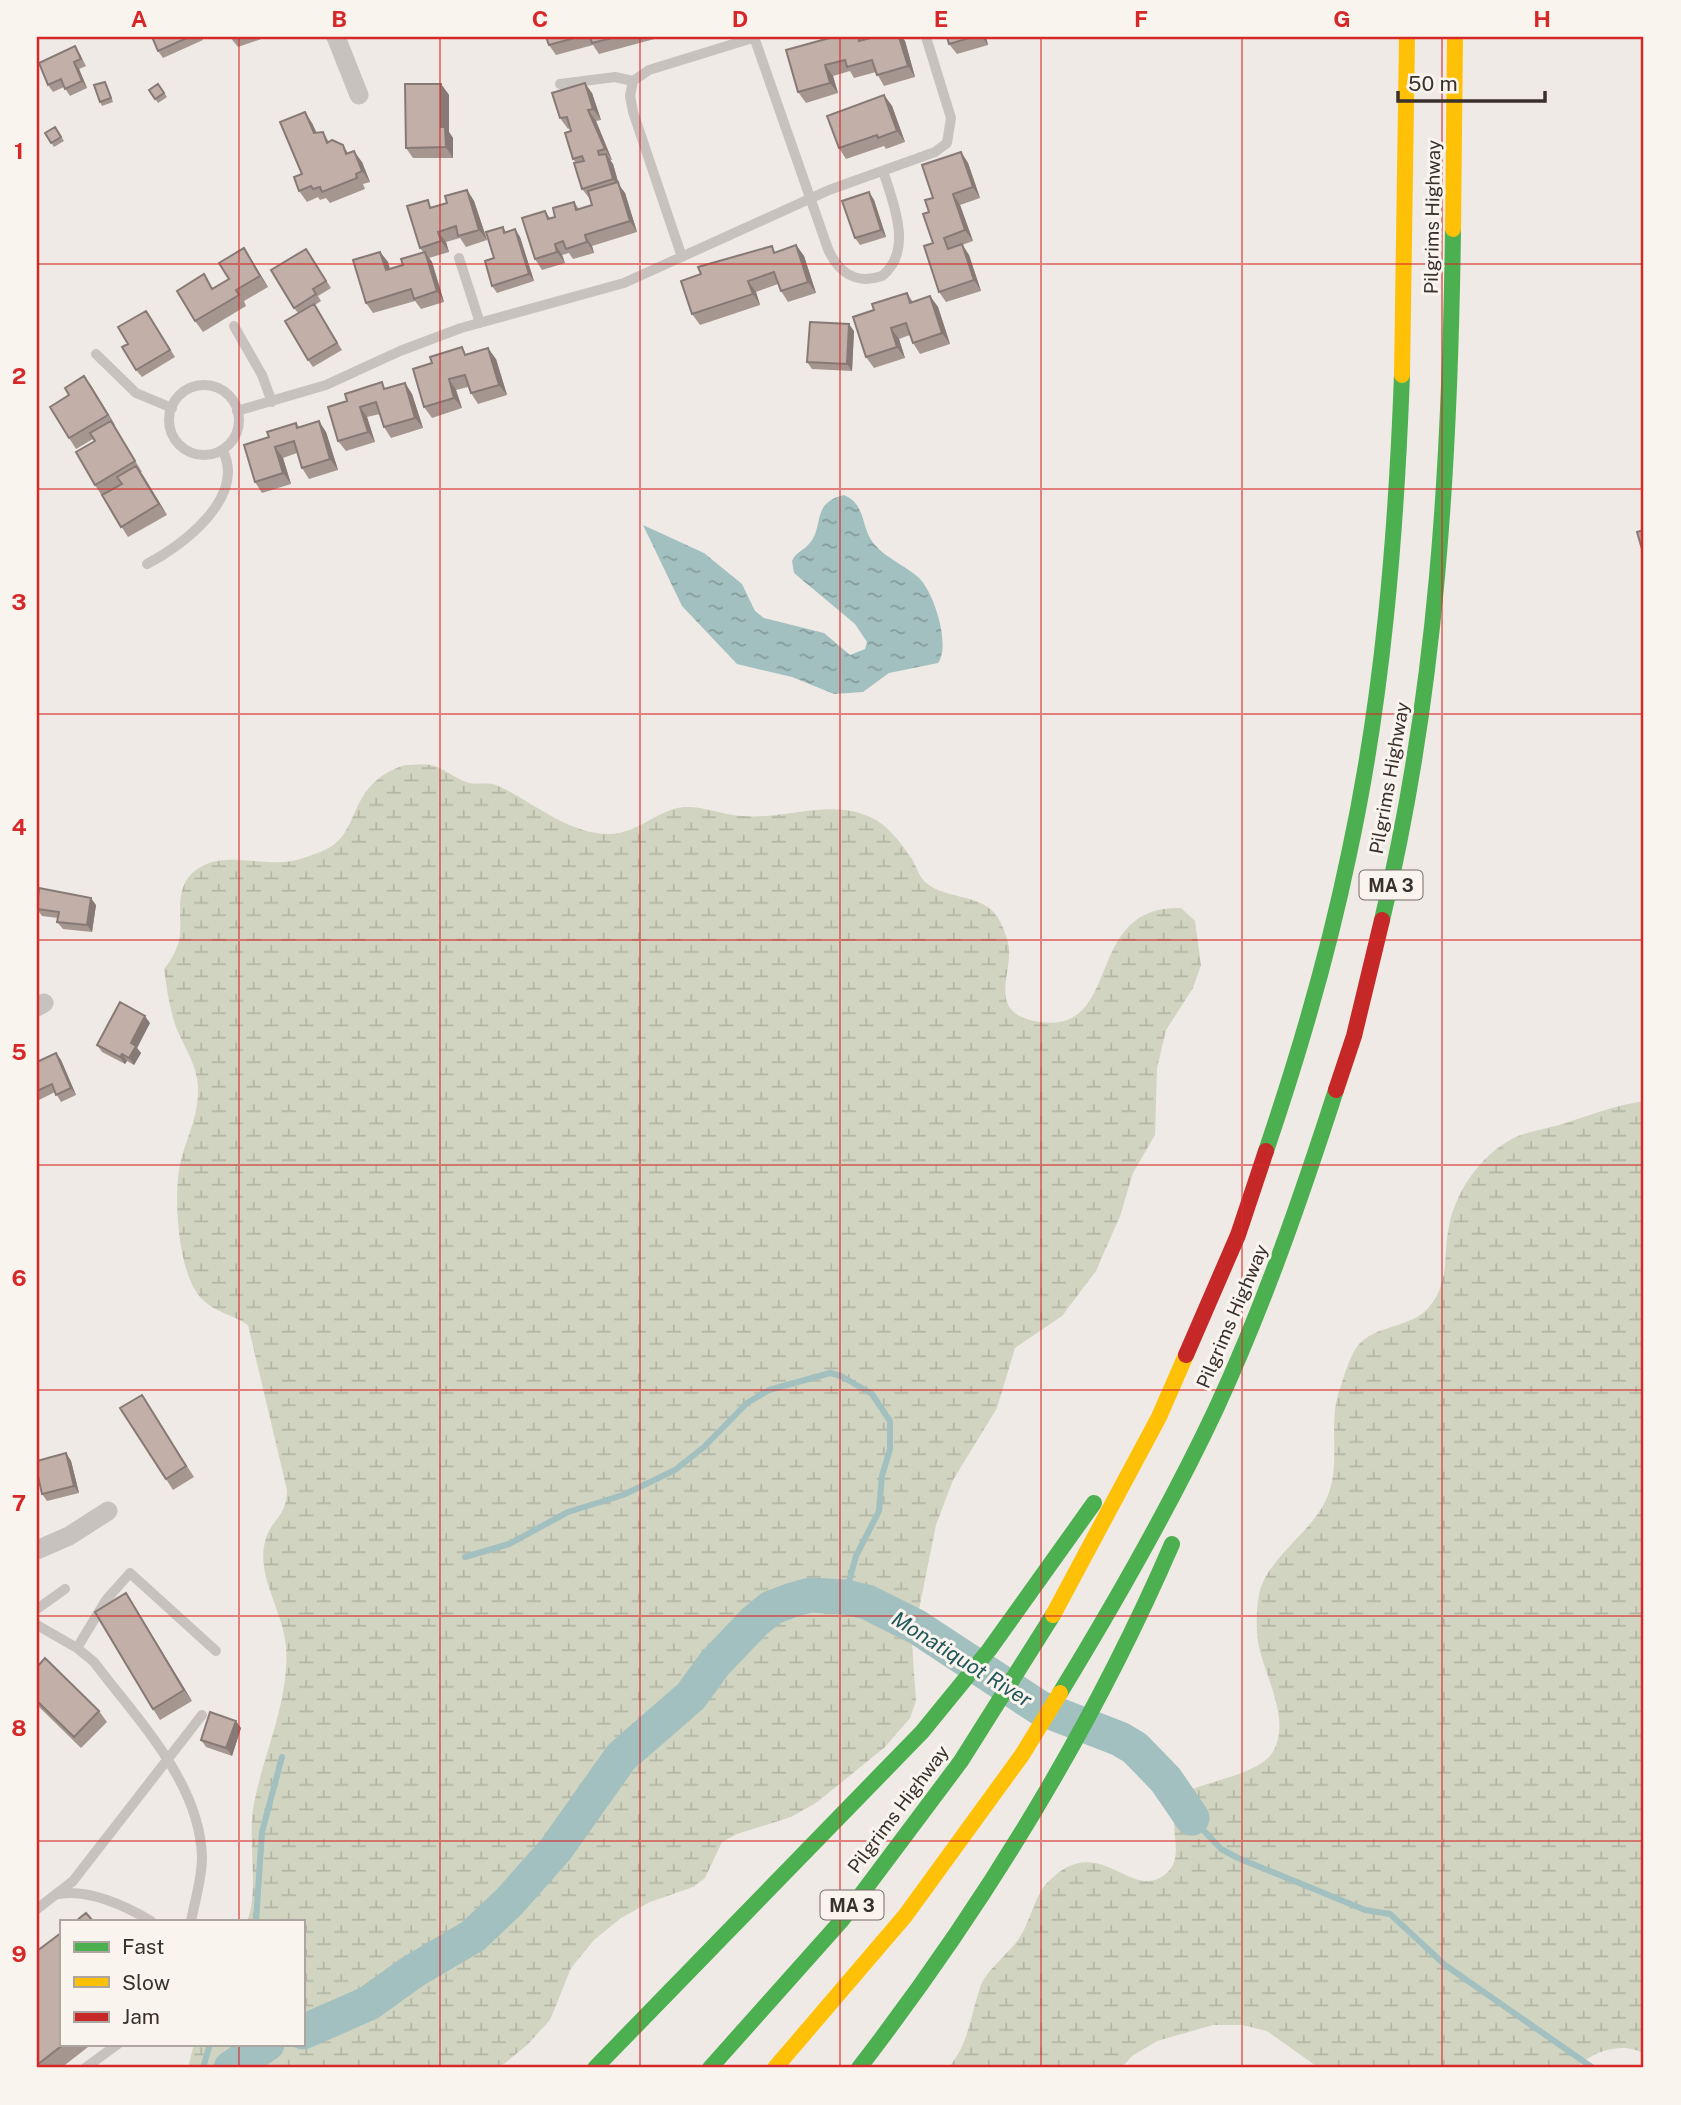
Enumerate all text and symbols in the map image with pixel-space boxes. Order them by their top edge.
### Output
text: A [131,5,148,32]
text: B [331,5,347,32]
text: C [532,5,548,32]
text: D [732,5,748,32]
text: E [934,5,948,32]
text: F [1134,5,1148,32]
text: G [1333,5,1351,32]
text: H [1533,5,1551,32]
scale bar [1398,60,1544,104]
text: 50 m [1408,71,1458,96]
text: 1 [14,137,24,164]
street label: Pilgrims Highway [1420,140,1444,294]
text: 2 [12,362,26,389]
text: 3 [11,588,27,615]
street label: Pilgrims Highway [1365,700,1413,856]
text: 4 [11,813,27,840]
road number: MA 3 [1360,870,1422,900]
text: 5 [11,1038,27,1065]
street label: Pilgrims Highway [1192,1241,1272,1391]
text: 6 [11,1264,27,1291]
text: 7 [12,1489,26,1516]
water label: Monatiquot River [887,1606,1038,1713]
text: 8 [11,1714,27,1741]
street label: Pilgrims Highway [843,1741,953,1877]
road number: MA 3 [820,1891,884,1920]
legend [60,1920,304,2046]
text: Fast [122,1934,164,1959]
text: 9 [11,1940,27,1967]
text: Slow [122,1970,170,1995]
text: Jam [122,2004,160,2029]

